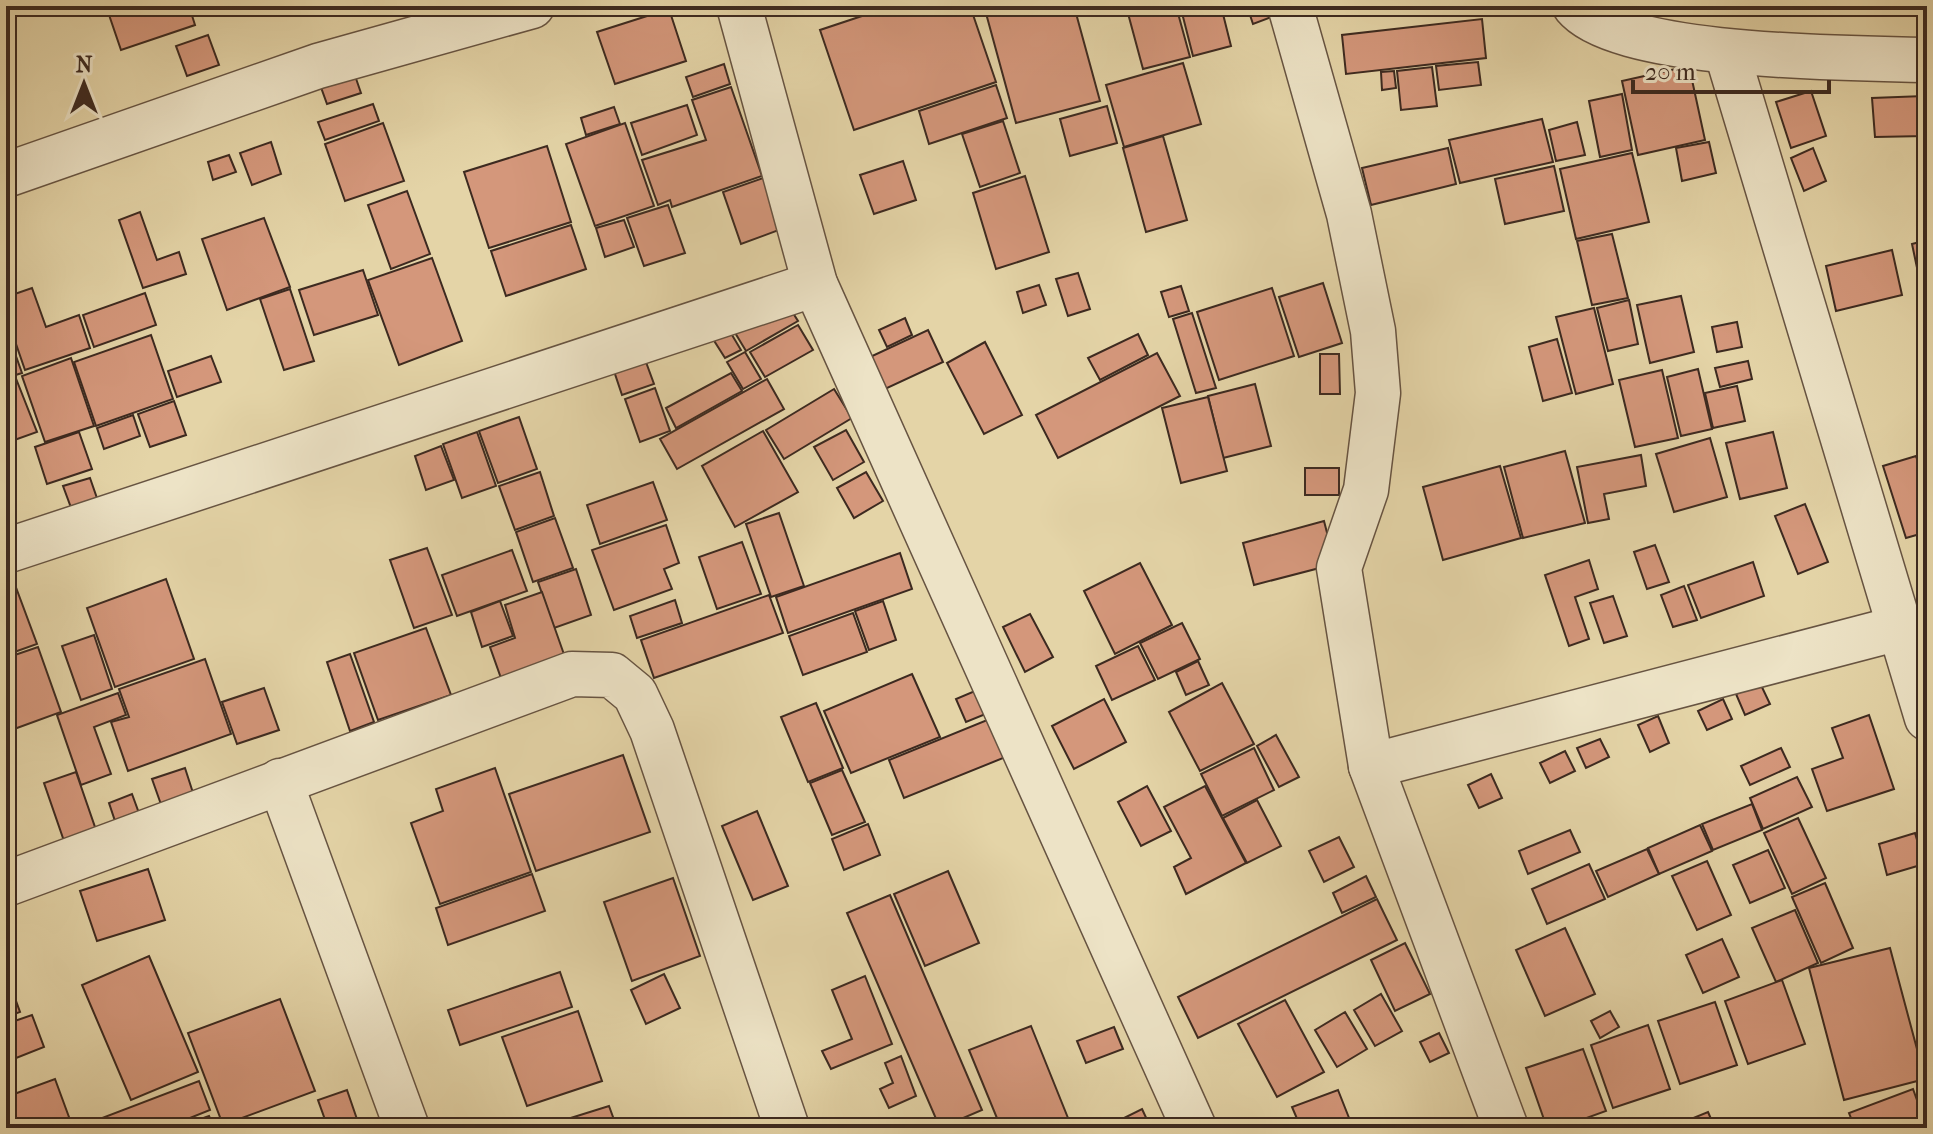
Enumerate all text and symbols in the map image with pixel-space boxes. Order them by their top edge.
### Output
north arrow [44,44,124,124]
scale bar [1633,44,1829,94]
text: N [76,52,93,78]
text: 20 m [1645,58,1696,86]

